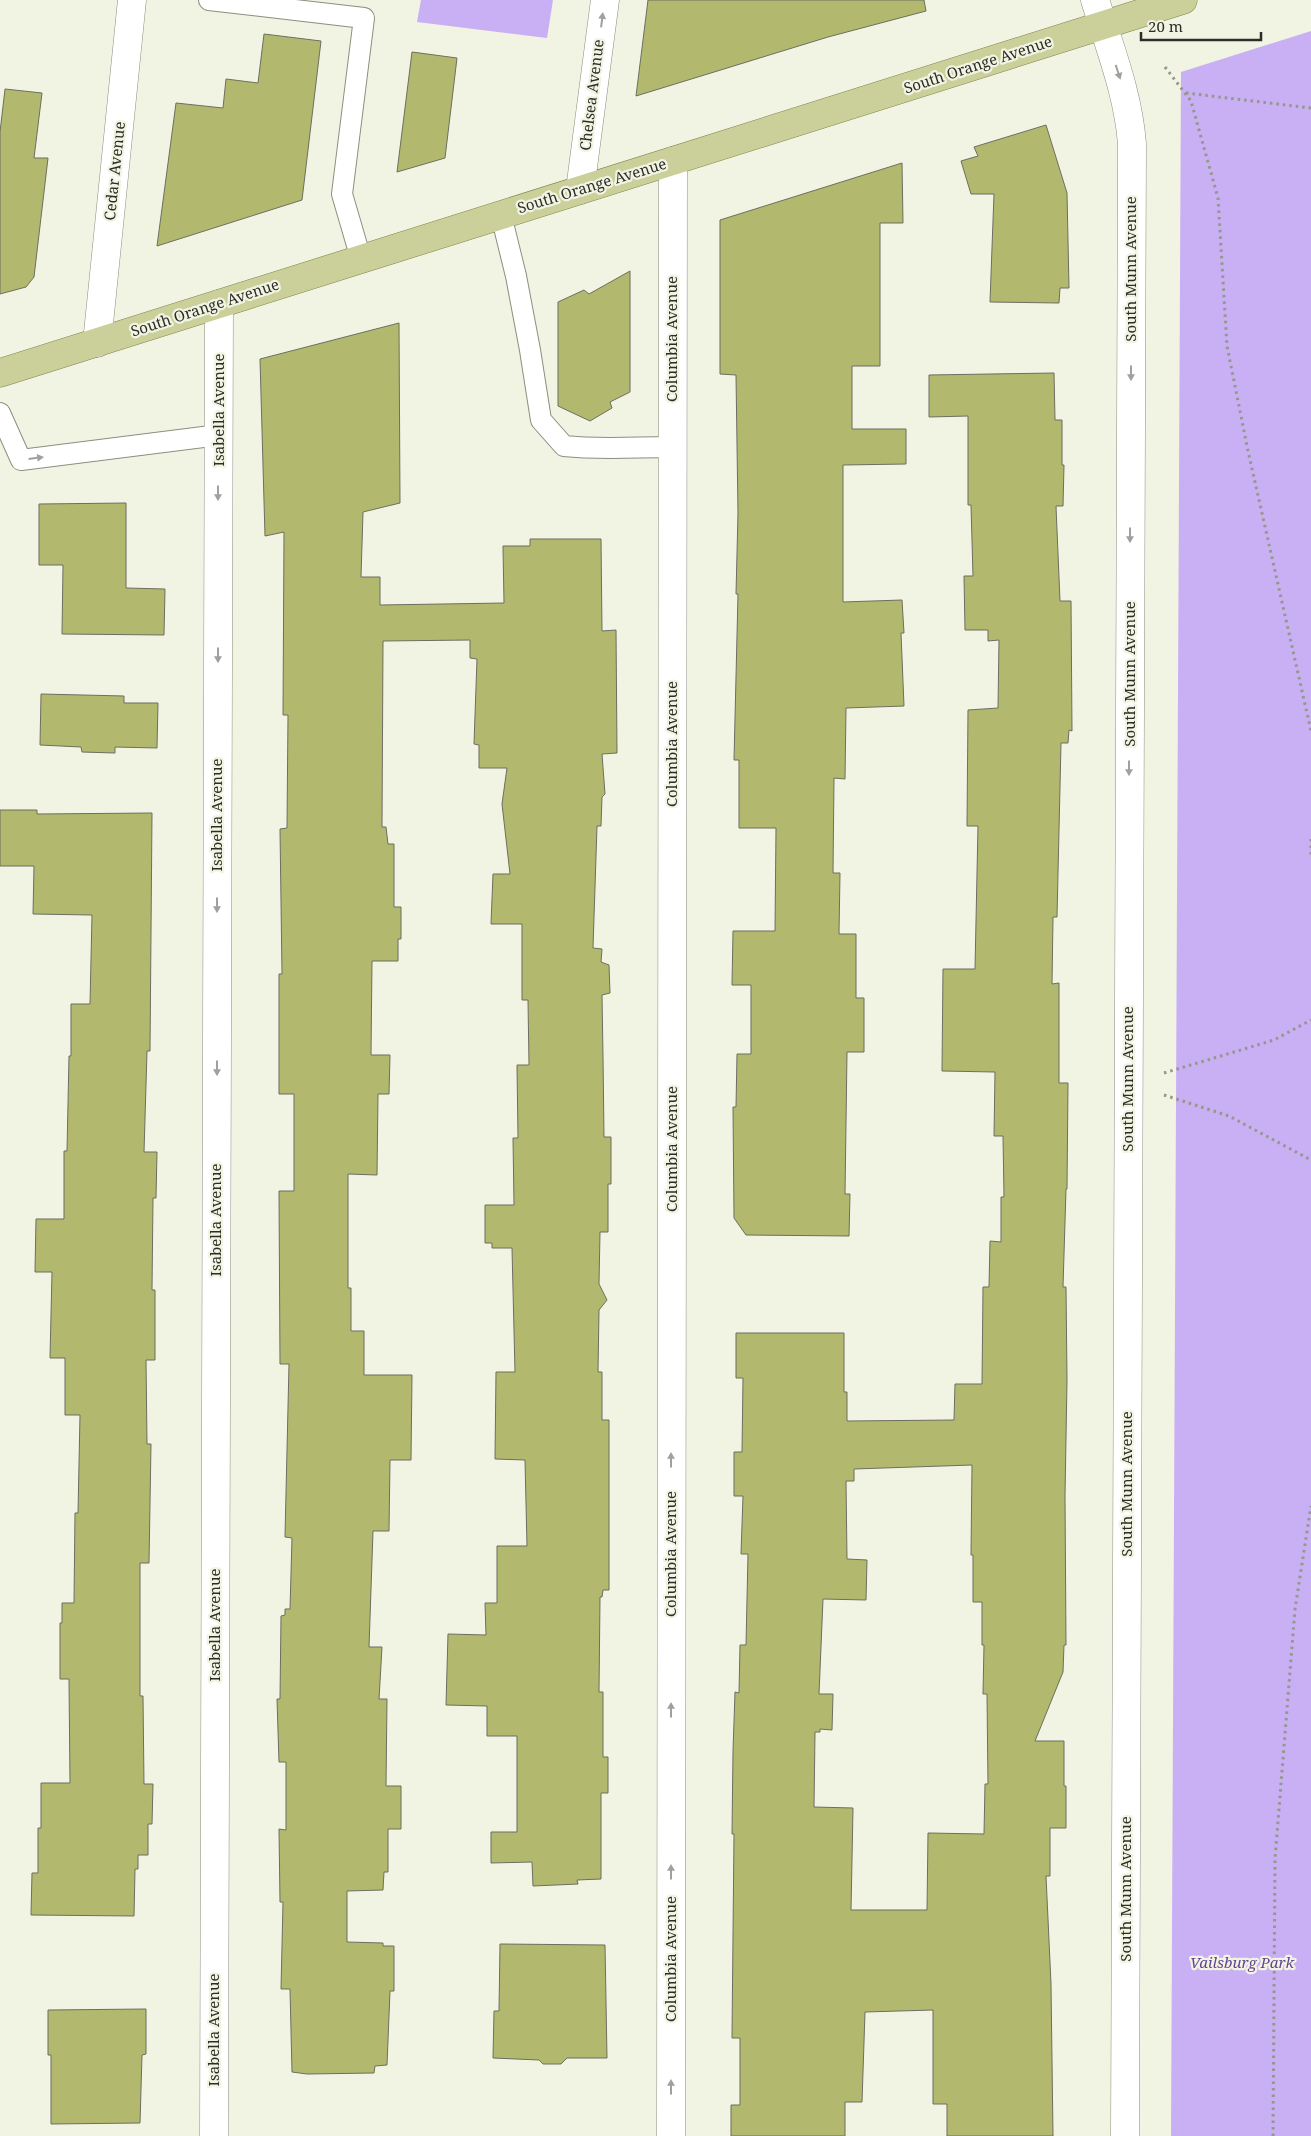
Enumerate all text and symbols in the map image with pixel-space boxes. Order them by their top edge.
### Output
scale bar [1141,10,1261,42]
one-way arrow [598,12,606,28]
text: 20 m [1148,16,1183,36]
street label: South Orange Avenue [901,31,1054,97]
street label: Chelsea Avenue [574,38,608,152]
one-way arrow [1115,64,1122,79]
street label: Cedar Avenue [99,120,129,221]
street label: South Orange Avenue [515,153,669,217]
street label: South Munn Avenue [1120,196,1140,342]
street label: South Orange Avenue [128,274,281,340]
street label: Columbia Avenue [661,276,681,402]
street label: Isabella Avenue [208,353,228,467]
one-way arrow [1127,365,1135,381]
one-way arrow [28,454,44,462]
one-way arrow [214,485,222,501]
one-way arrow [1126,527,1134,543]
street label: South Munn Avenue [1119,601,1139,747]
one-way arrow [214,647,222,663]
street label: Columbia Avenue [661,681,681,807]
street label: Isabella Avenue [206,758,226,872]
one-way arrow [1125,760,1133,776]
one-way arrow [213,897,221,913]
street label: South Munn Avenue [1117,1006,1137,1152]
one-way arrow [213,1060,221,1076]
street label: Columbia Avenue [661,1086,681,1212]
street label: Isabella Avenue [205,1163,225,1277]
street label: South Munn Avenue [1116,1411,1136,1557]
one-way arrow [667,1452,675,1468]
street label: Columbia Avenue [660,1491,680,1617]
street label: Isabella Avenue [204,1568,224,1682]
one-way arrow [667,1702,675,1718]
street label: South Munn Avenue [1115,1816,1135,1962]
one-way arrow [667,1864,675,1880]
street label: Columbia Avenue [660,1896,680,2022]
park label: Vailsburg Park [1190,1952,1294,1972]
street label: Isabella Avenue [203,1973,223,2087]
one-way arrow [667,2079,675,2095]

